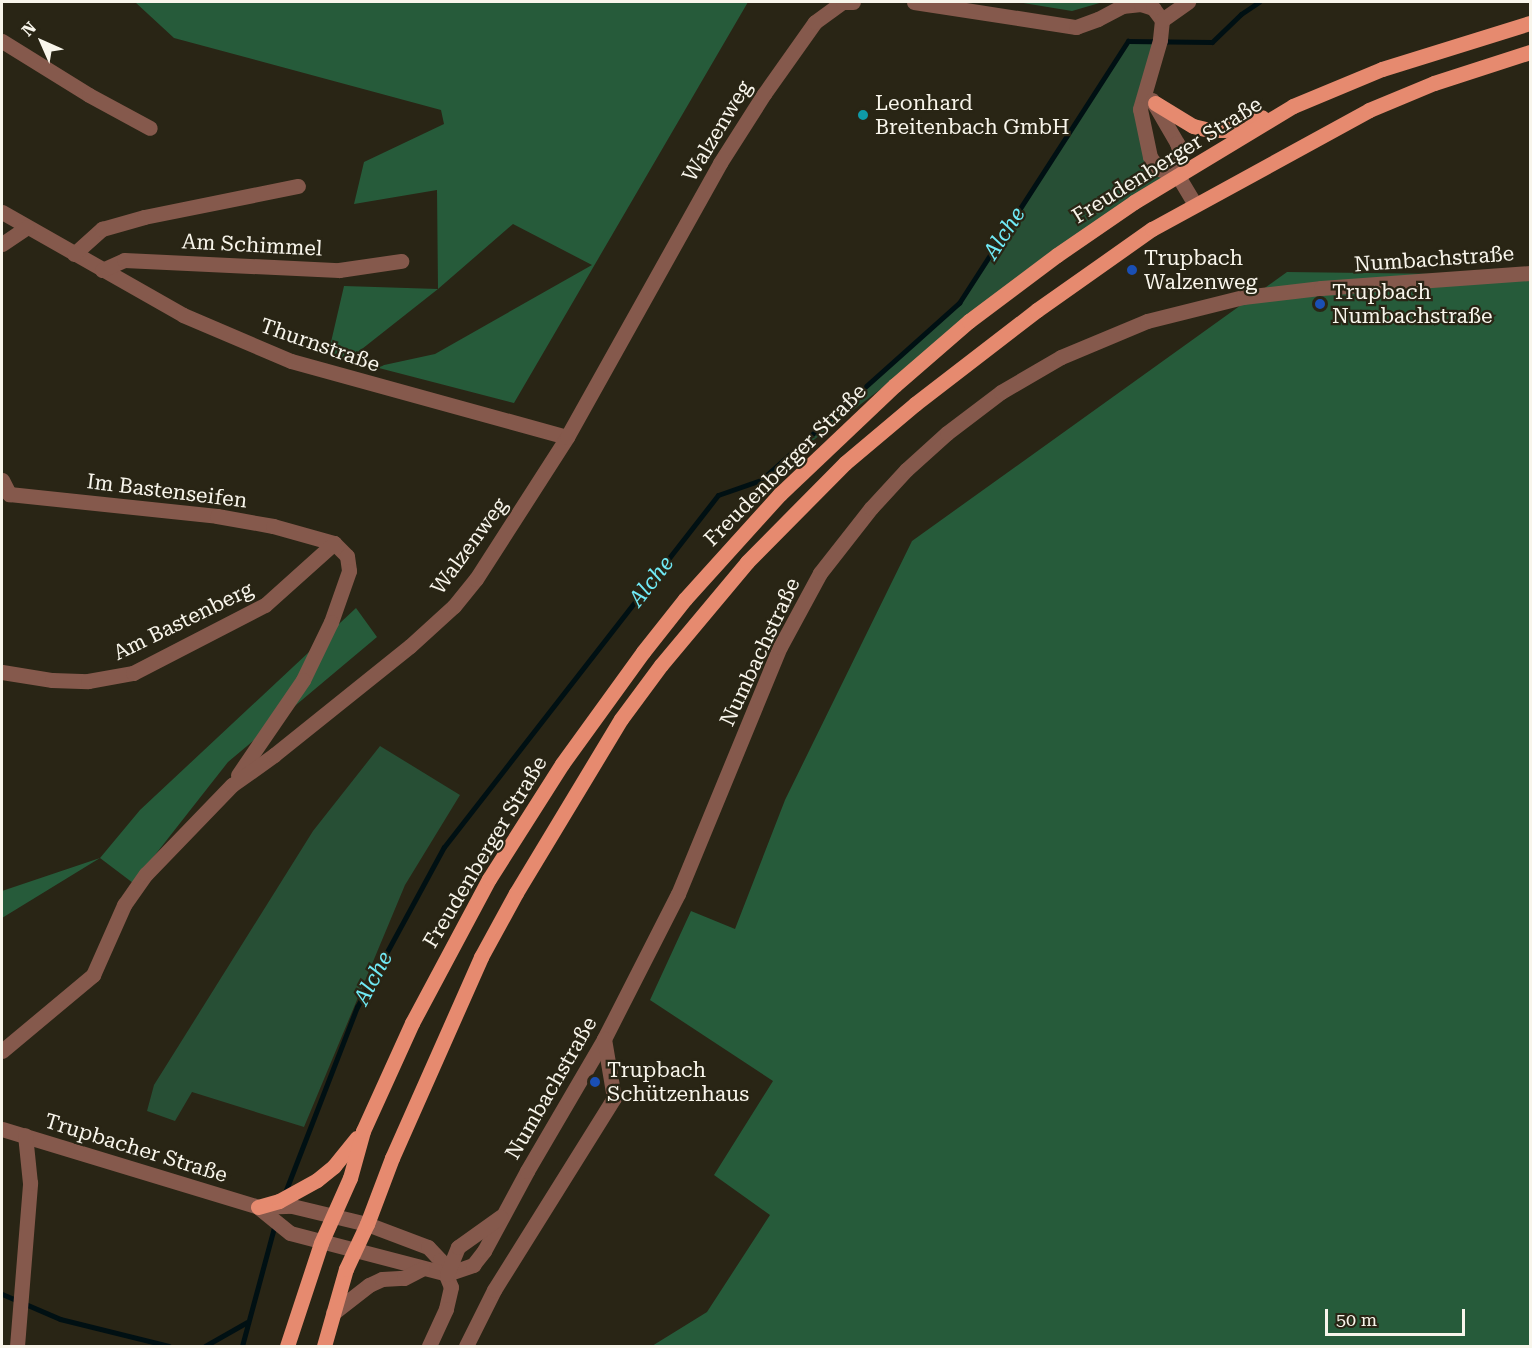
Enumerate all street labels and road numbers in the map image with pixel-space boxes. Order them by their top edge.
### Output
street label: Walzenweg [677,76,757,186]
street label: Freudenberger Straße [1067,91,1267,229]
street label: Am Schimmel [181,229,323,261]
street label: Numbachstraße [1353,241,1515,277]
street label: Thurnstraße [257,313,383,377]
street label: Freudenberger Straße [699,379,871,551]
street label: Im Bastenseifen [85,469,249,513]
street label: Walzenweg [425,493,513,599]
street label: Numbachstraße [715,574,805,730]
street label: Am Bastenberg [109,576,257,666]
street label: Freudenberger Straße [418,752,552,952]
street label: Numbachstraße [500,1012,602,1164]
street label: Trupbacher Straße [42,1108,230,1188]

